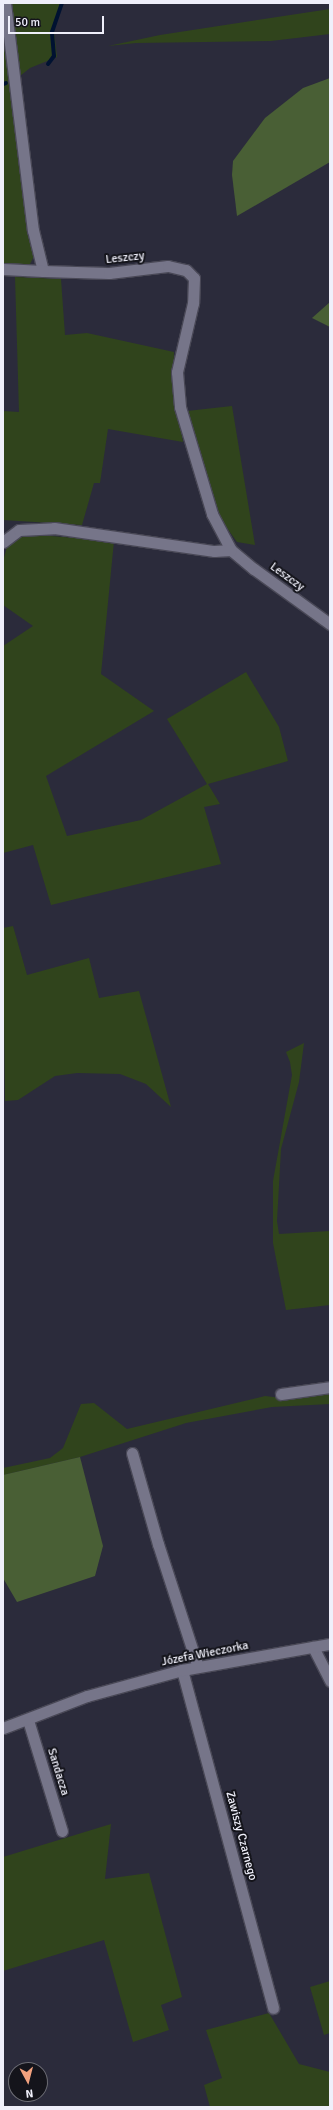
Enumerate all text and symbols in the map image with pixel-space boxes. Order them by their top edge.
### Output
scale bar [10,8,106,34]
text: 50 m [15,15,40,30]
street label: Leszczy [105,249,145,267]
street label: Leszczy [267,560,307,594]
street label: Józefa Wieczorka [160,1638,250,1670]
street label: Sandacza [44,1747,72,1797]
street label: Zawiszy Czarnego [222,1790,260,1882]
north arrow [8,2062,48,2102]
text: N [25,2086,34,2100]

